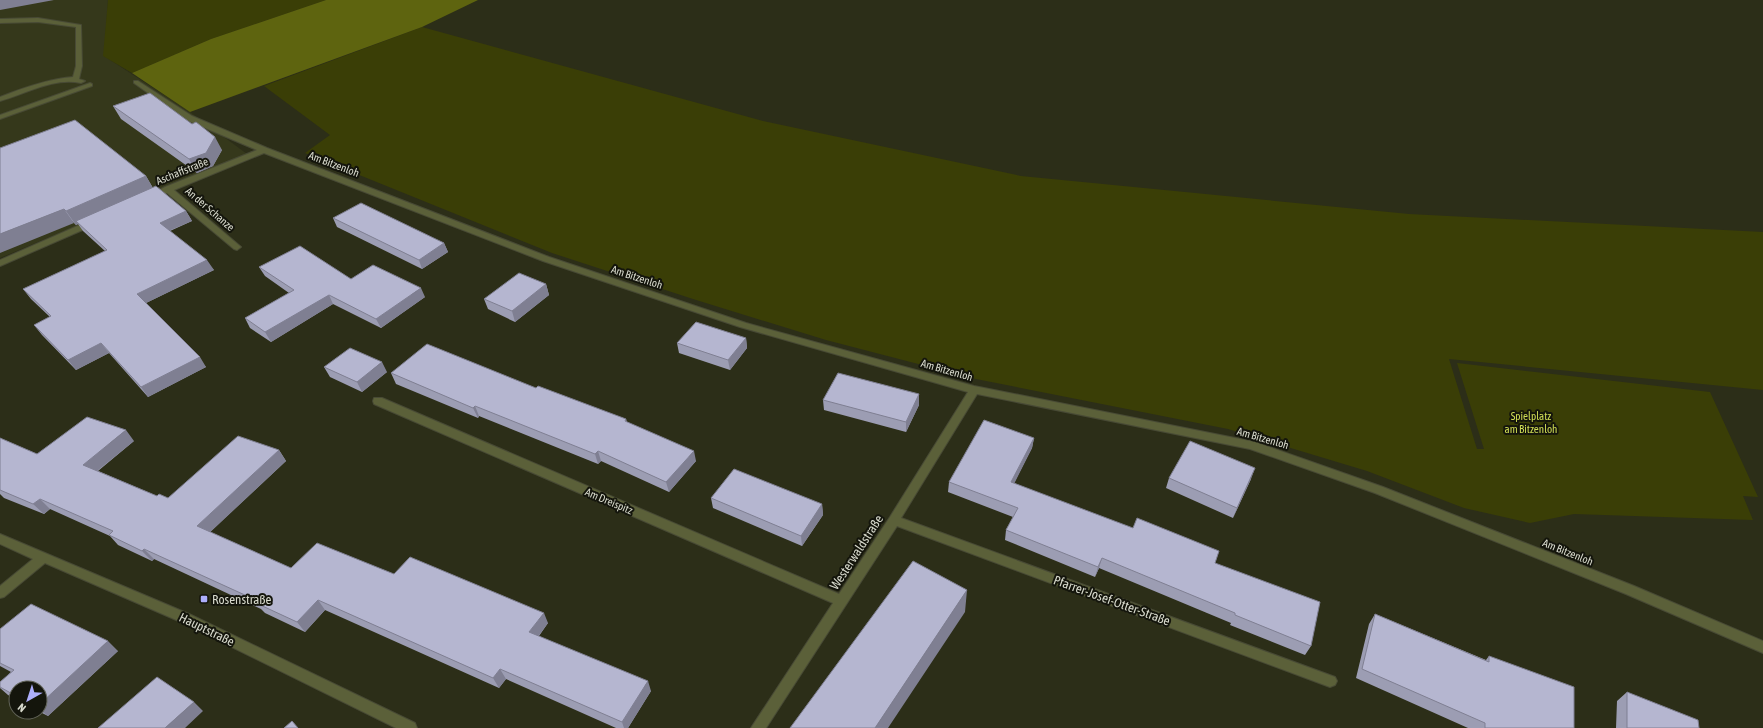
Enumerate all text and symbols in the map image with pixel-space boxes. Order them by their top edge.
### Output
street label: Am Bitzenloh [307,149,361,179]
street label: Aschaffstraße [154,155,210,187]
street label: An der Schanze [183,185,237,233]
street label: Am Bitzenloh [610,263,664,291]
street label: Am Bitzenloh [920,357,974,383]
park label: Spielplatz am Bitzenloh [1505,410,1557,435]
street label: Am Bitzenloh [1236,425,1290,451]
street label: Am Dreispitz [583,486,635,516]
street label: Westerwaldstraße [827,512,886,592]
street label: Am Bitzenloh [1541,536,1595,568]
street label: Pfarrer-Josef-Otter-Straße [1051,572,1172,629]
place label: Rosenstraße [212,592,271,607]
marker: Rosenstraße [199,594,209,604]
street label: Hauptstraße [177,610,237,649]
north arrow [8,680,48,720]
text: N [15,701,28,714]

